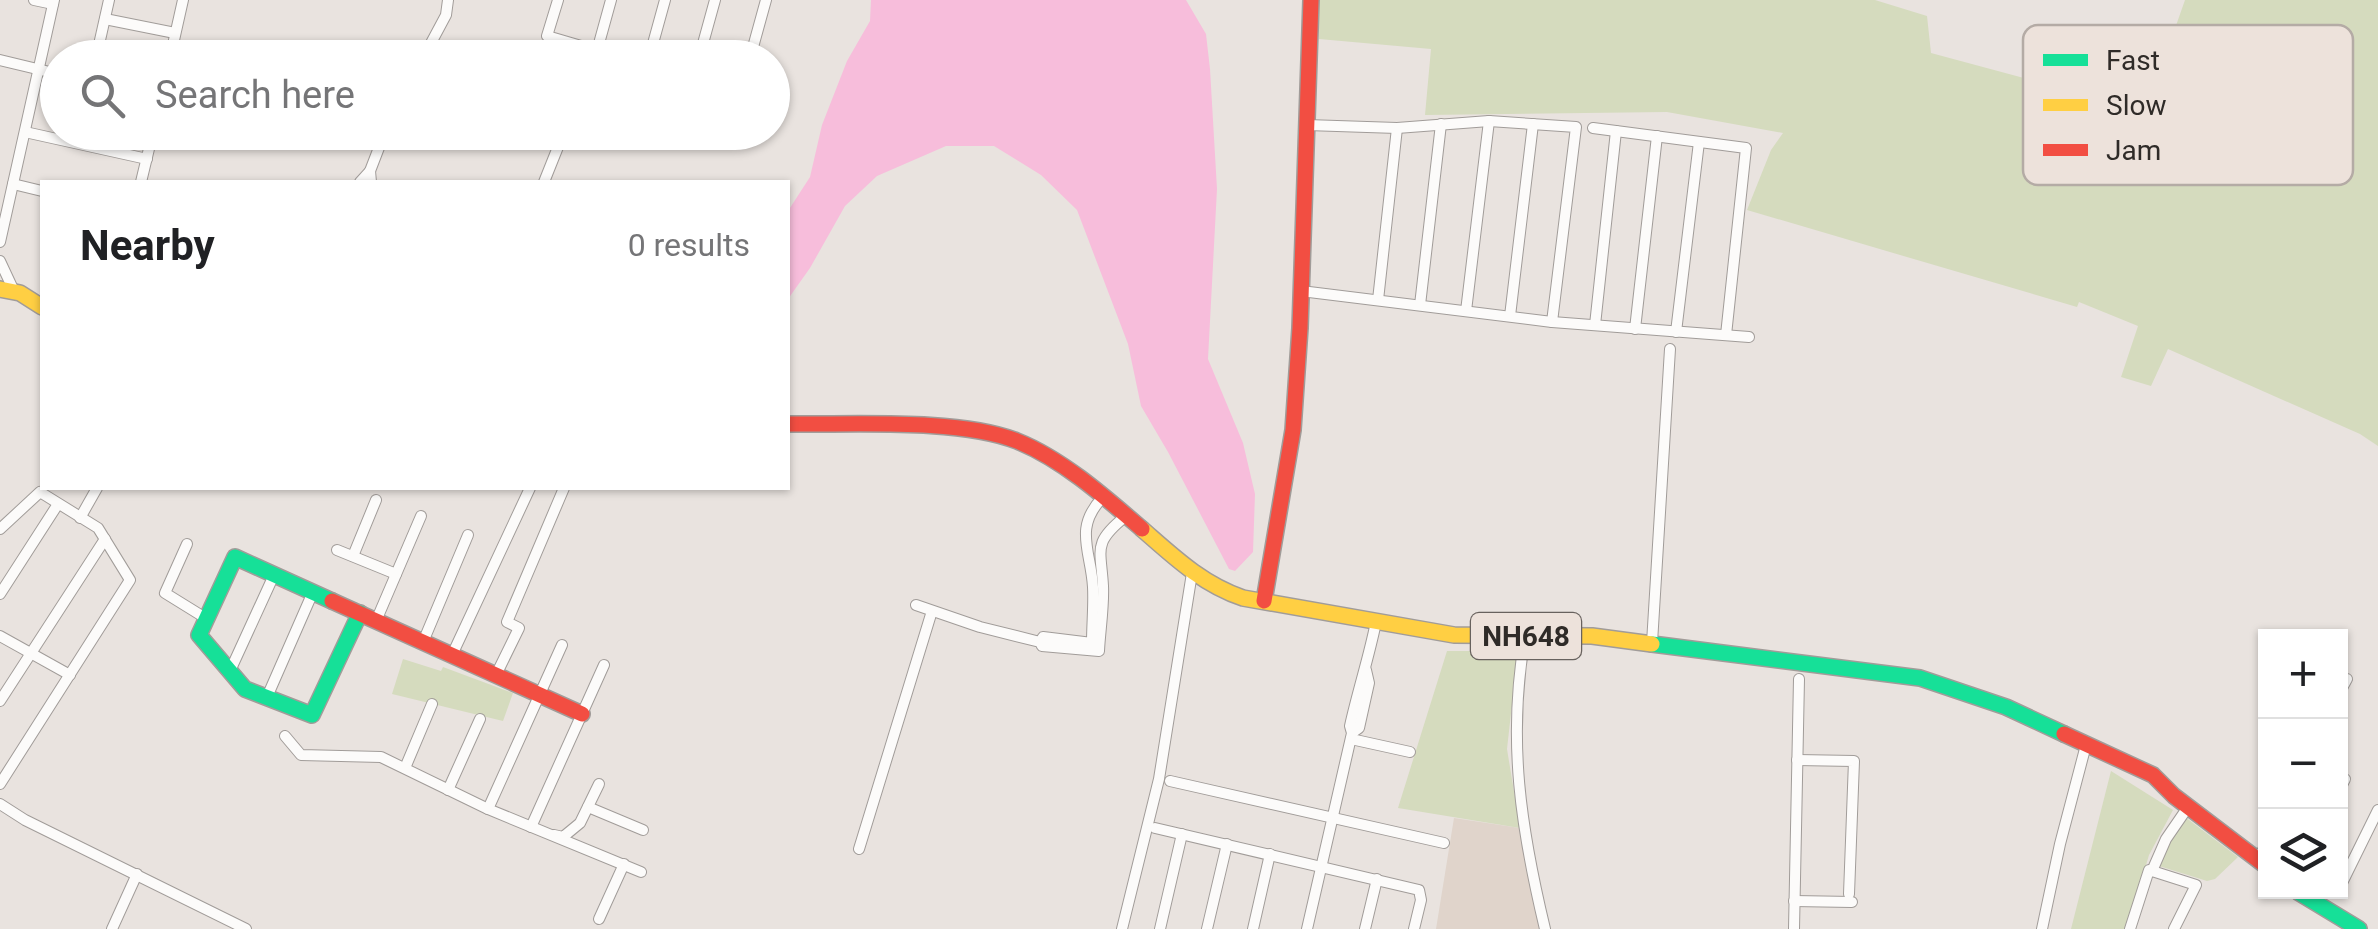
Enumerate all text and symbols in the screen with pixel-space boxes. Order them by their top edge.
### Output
legend [2023,25,2353,185]
search box [40,40,790,150]
text: Fast [2106,44,2160,77]
icon: search [75,68,130,123]
text: Search here [155,73,355,117]
text: Slow [2106,89,2166,122]
text: Jam [2106,134,2161,167]
text: Nearby [80,221,215,270]
text: 0 results [628,226,750,264]
road number: NH648 [1471,613,1581,659]
map controls [2258,629,2348,899]
button: + [2258,629,2348,719]
button: − [2258,719,2348,809]
button: layers [2258,809,2348,899]

